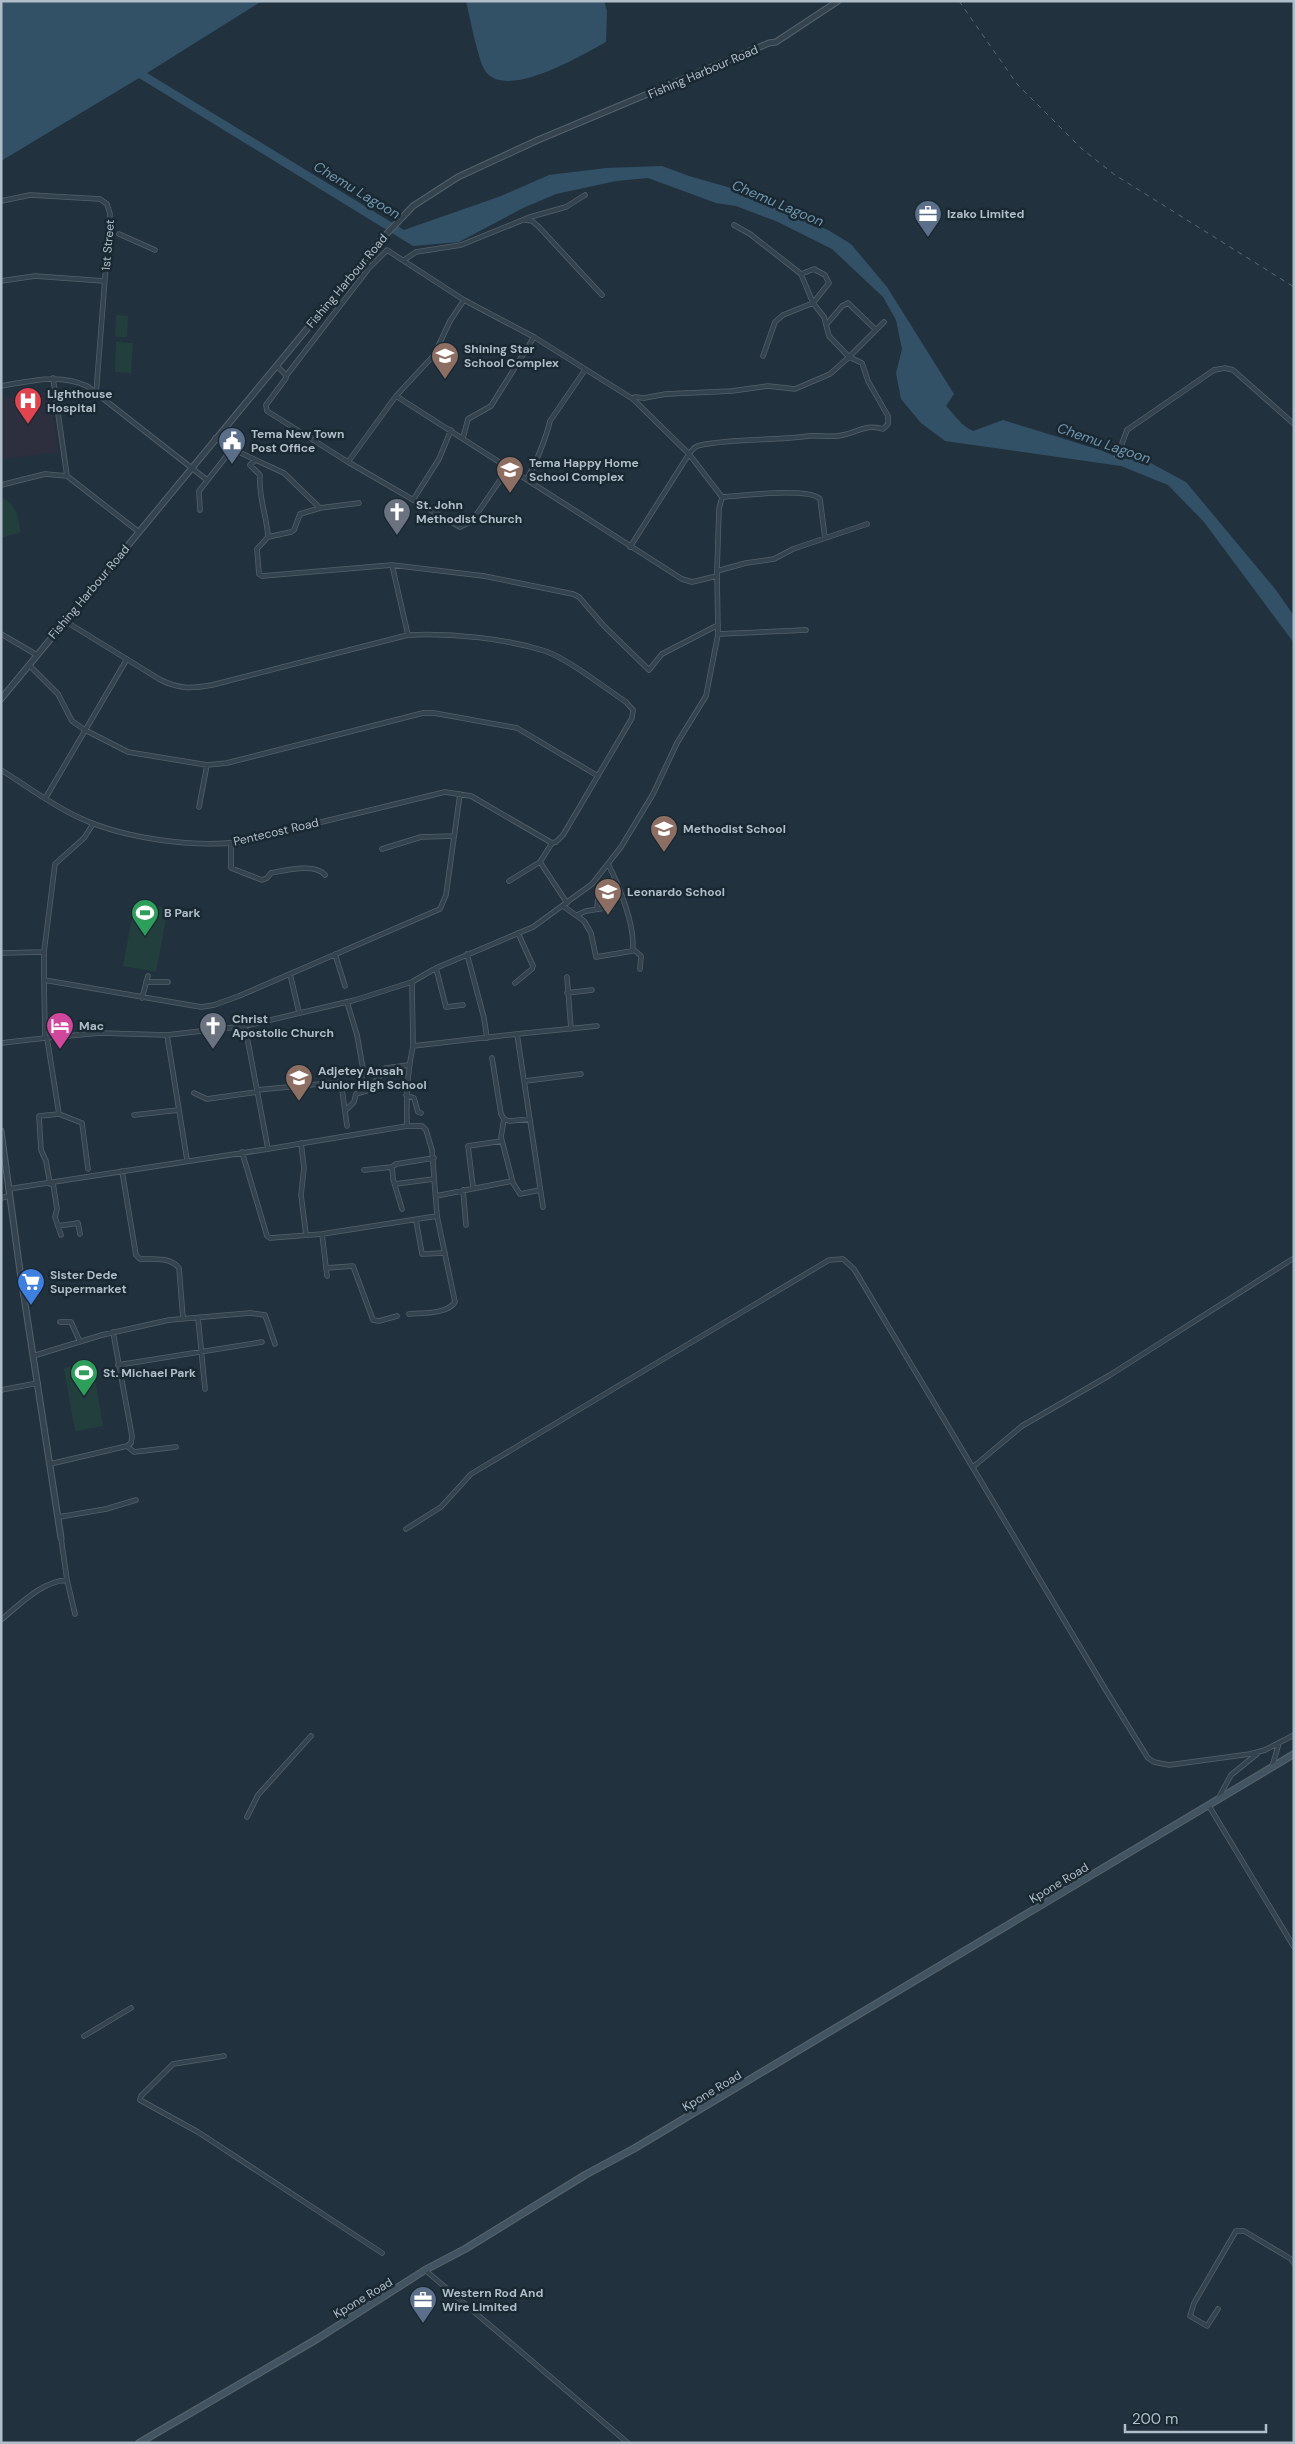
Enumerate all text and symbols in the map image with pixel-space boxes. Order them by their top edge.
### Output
street label: Fishing Harbour Road [646,42,760,102]
water label: Chemu Lagoon [310,157,404,223]
water label: Chemu Lagoon [729,176,827,230]
office icon: Izako Limited [913,199,943,238]
place label: Izako Limited [947,206,1025,222]
street label: 1st Street [98,218,118,271]
street label: Fishing Harbour Road [303,231,391,331]
school or university icon: Shining Star School Complex [430,341,460,380]
place label: Shining Star School Complex [464,341,559,371]
hospital icon: Lighthouse Hospital [13,386,43,425]
place label: Lighthouse Hospital [47,386,113,416]
water label: Chemu Lagoon [1055,419,1153,467]
public building icon: Tema New Town Post Office [217,426,247,465]
place label: Tema New Town Post Office [251,426,344,456]
school or university icon: Tema Happy Home School Complex [495,455,525,494]
place label: Tema Happy Home School Complex [529,455,639,485]
church icon: St. John Methodist Church [382,497,412,536]
place label: St. John Methodist Church [416,497,522,527]
street label: Fishing Harbour Road [45,542,133,642]
street label: Pentecost Road [232,814,320,850]
school or university icon: Methodist School [649,814,679,853]
place label: Methodist School [683,821,786,837]
school or university icon: Leonardo School [593,877,623,916]
place label: Leonardo School [627,884,725,900]
sports icon: B Park [130,898,160,937]
place label: B Park [164,905,200,921]
hotel icon: Mac [45,1011,75,1050]
church icon: Christ Apostolic Church [198,1011,228,1050]
place label: Christ Apostolic Church [232,1011,334,1041]
place label: Mac [79,1018,104,1034]
school or university icon: Adjetey Ansah Junior High School [284,1063,314,1102]
place label: Adjetey Ansah Junior High School [318,1063,427,1093]
supermarket icon: Sister Dede Supermarket [16,1267,46,1306]
place label: Sister Dede Supermarket [50,1267,127,1297]
sports icon: St. Michael Park [69,1358,99,1397]
place label: St. Michael Park [103,1365,196,1381]
street label: Kpone Road [1026,1859,1092,1907]
street label: Kpone Road [679,2067,745,2115]
street label: Kpone Road [330,2274,396,2322]
office icon: Western Rod And Wire Limited [408,2285,438,2324]
place label: Western Rod And Wire Limited [442,2285,544,2315]
scale bar [1125,2402,1266,2434]
text: 200 m [1132,2409,1178,2429]

